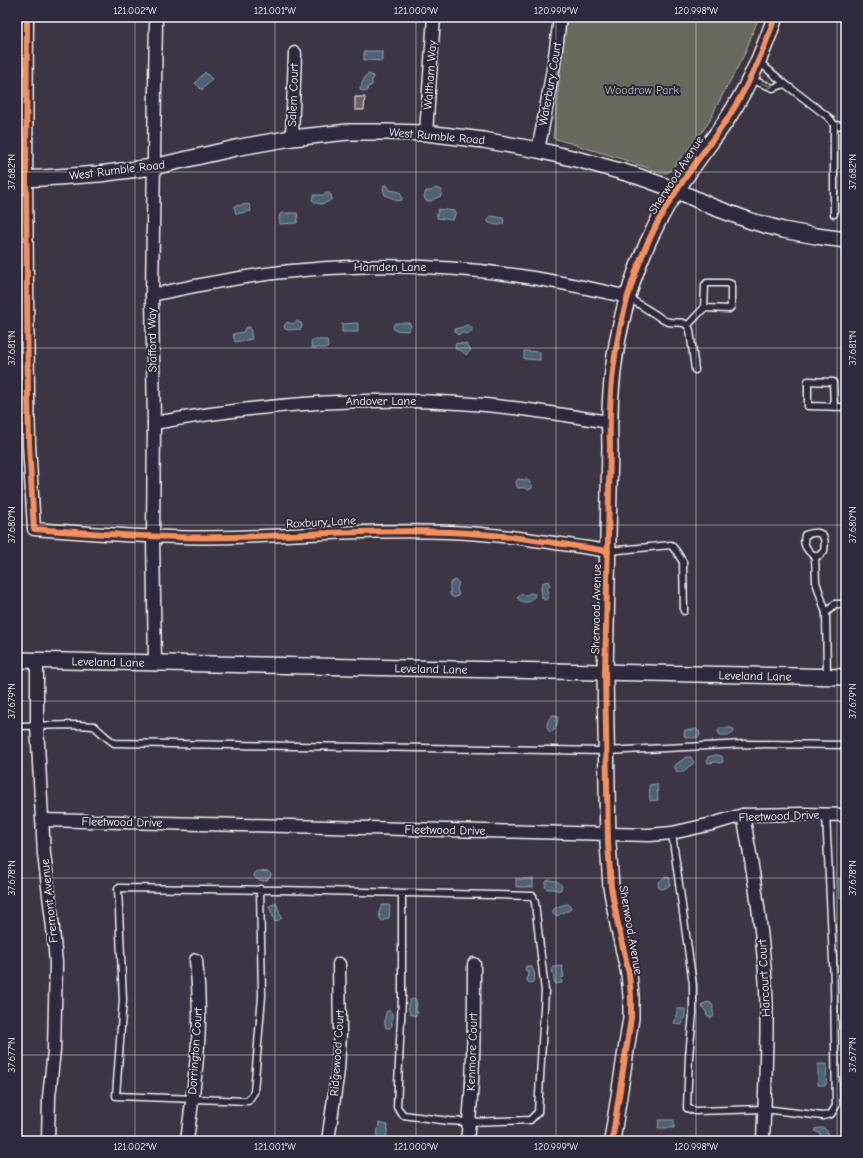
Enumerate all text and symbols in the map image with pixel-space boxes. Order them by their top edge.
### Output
text: 121.002°W [113,5,157,17]
text: 121.001°W [254,5,296,17]
text: 121.000°W [394,5,438,17]
text: 120.999°W [534,5,578,17]
text: 120.998°W [674,5,718,17]
street label: Waltham Way [421,39,439,110]
street label: Waterbury Court [536,41,564,127]
street label: Salem Court [285,62,301,127]
one-way arrow [760,82,773,89]
park label: Woodrow Park [605,83,679,97]
street label: West Rumble Road [388,125,486,147]
street label: Sherwood Avenue [646,133,706,217]
text: 37.682°N [6,154,18,190]
text: 37.682°N [847,154,859,190]
street label: West Rumble Road [68,157,166,183]
street label: Hamden Lane [354,260,426,274]
street label: Stafford Way [144,307,160,372]
text: 37.681°N [6,331,18,365]
text: 37.681°N [847,331,859,365]
street label: Andover Lane [346,394,416,408]
text: 37.680°N [6,506,18,544]
text: 37.680°N [847,506,859,544]
street label: Roxbury Lane [286,513,356,531]
street label: Sherwood Avenue [588,564,604,654]
street label: Leveland Lane [71,654,145,670]
street label: Leveland Lane [394,661,468,677]
street label: Leveland Lane [718,668,792,684]
text: 37.679°N [6,683,18,719]
text: 37.679°N [847,683,859,719]
street label: Fleetwood Drive [738,808,820,824]
street label: Fleetwood Drive [81,814,163,830]
street label: Fleetwood Drive [404,822,486,838]
street label: Fremont Avenue [38,858,60,944]
text: 37.678°N [6,860,18,896]
text: 37.678°N [847,860,859,896]
street label: Sherwood Avenue [616,884,646,976]
street label: Harcourt Court [755,938,773,1017]
street label: Dorrington Court [185,1006,205,1095]
street label: Ridgewood Court [327,1009,347,1097]
street label: Kenmore Court [464,1012,480,1091]
text: 37.677°N [6,1037,18,1073]
text: 37.677°N [847,1037,859,1073]
text: 121.002°W [113,1141,157,1153]
text: 121.001°W [254,1141,296,1153]
text: 121.000°W [394,1141,438,1153]
text: 120.999°W [534,1141,578,1153]
text: 120.998°W [674,1141,718,1153]

